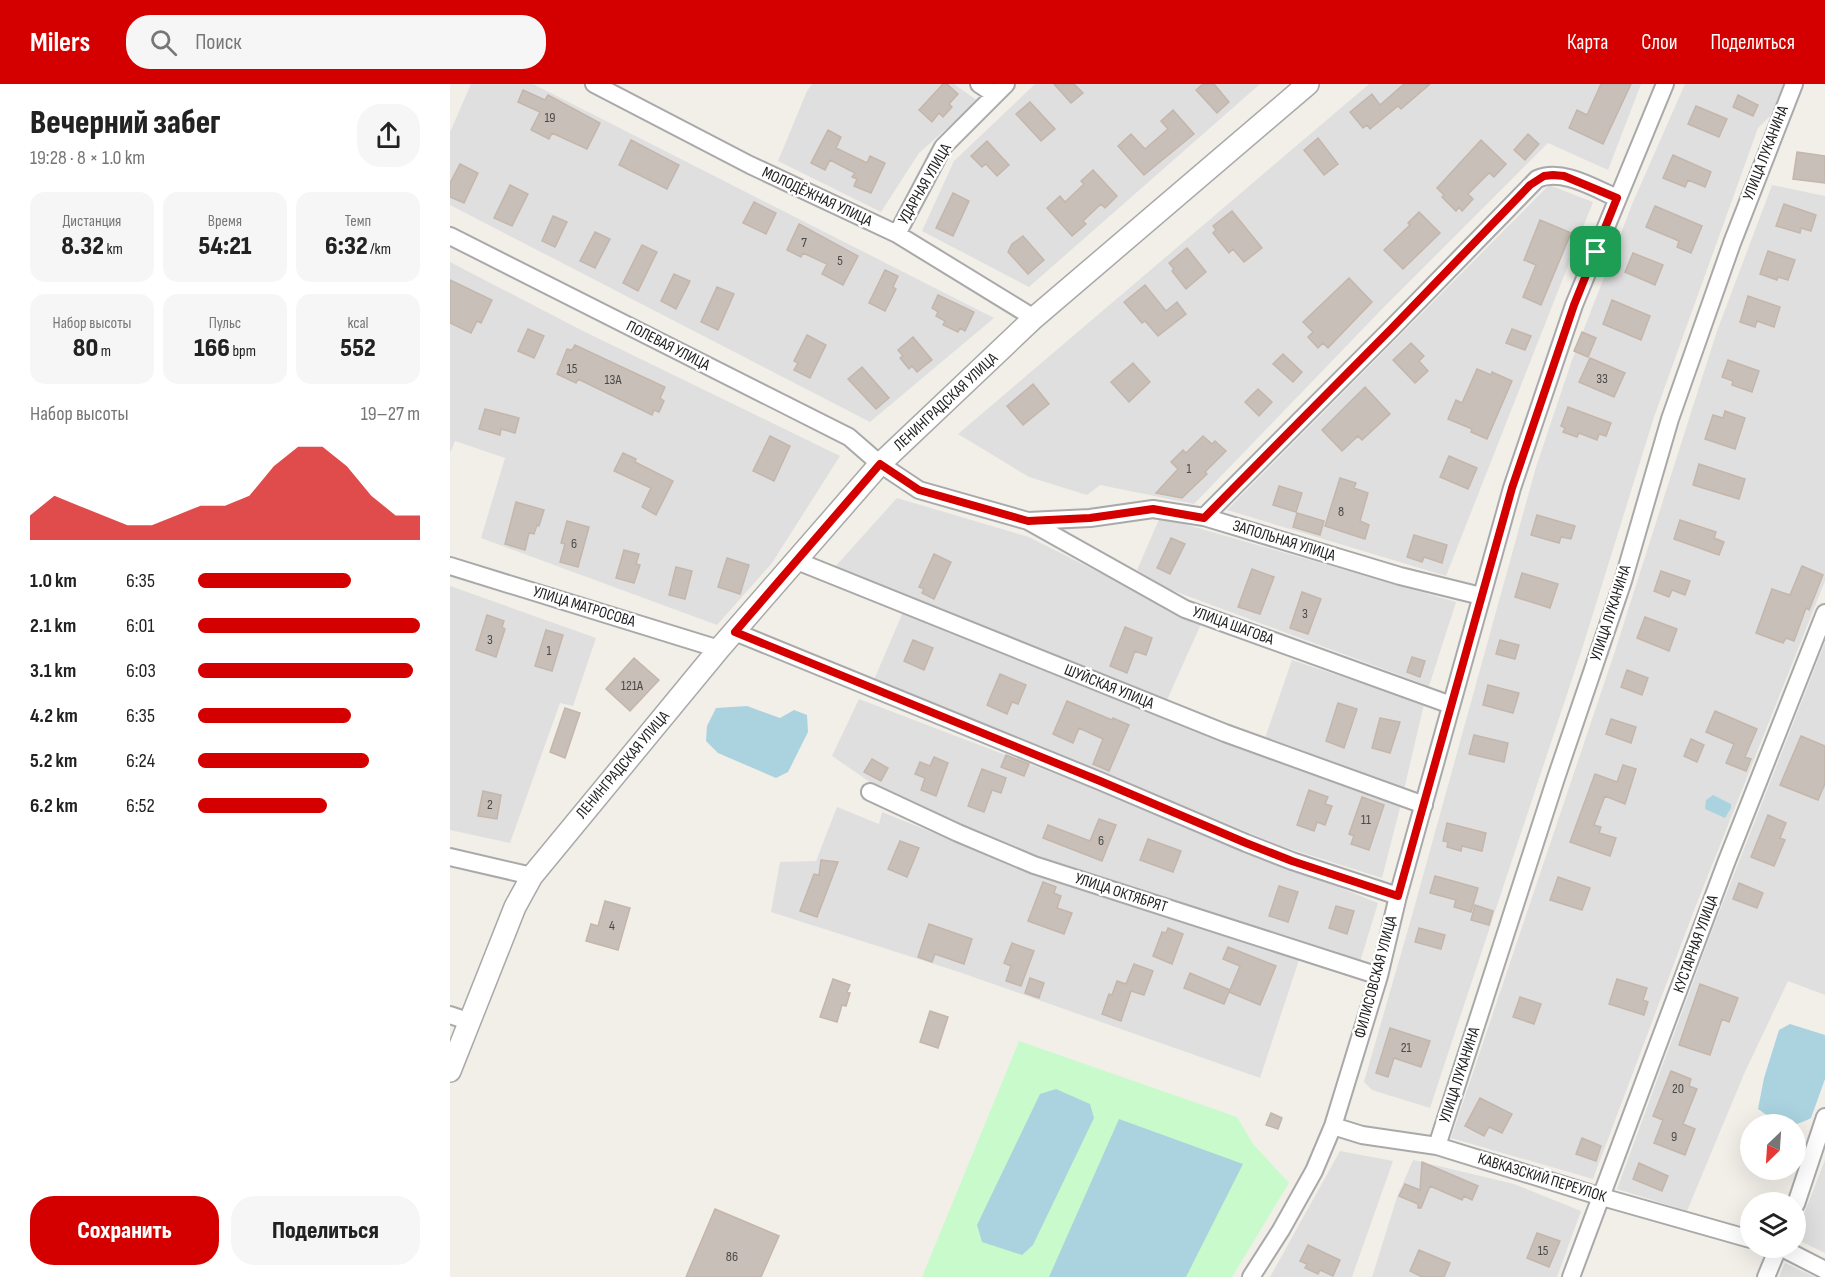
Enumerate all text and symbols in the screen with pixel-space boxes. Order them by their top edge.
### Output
search box [126,15,546,69]
text: Milers [30,26,90,59]
icon: search [147,26,180,59]
text: Поиск [195,29,242,56]
text: Карта [1567,30,1608,55]
text: Слои [1641,30,1677,55]
text: Поделиться [1710,30,1795,55]
text: Вечерний забег [30,103,221,143]
street label: УЛИЦА ЛУКАНИНА [1739,103,1793,203]
button: share [357,104,420,167]
house number: 19 [544,109,556,126]
street label: УДАРНАЯ УЛИЦА [894,140,956,228]
text: 19:28 · 8 × 1.0 km [30,146,145,170]
street label: МОЛОДЁЖНАЯ УЛИЦА [759,163,875,231]
text: Дистанция [63,212,121,231]
text: Время [208,212,242,231]
text: Темп [345,212,371,231]
pin [1570,226,1621,277]
text: 8.32 [61,231,104,262]
text: 54:21 [198,231,252,262]
text: 6:32 [325,231,368,262]
house number: 7 [801,234,807,251]
icon: arrive [1579,235,1612,268]
text: km [104,240,123,259]
text: /km [368,240,391,259]
house number: 5 [837,252,843,269]
text: Набор высоты [53,314,131,333]
text: Пульс [209,314,241,333]
text: kcal [347,314,369,333]
street label: ПОЛЕВАЯ УЛИЦА [623,317,713,375]
text: 80 [73,333,98,364]
text: 166 [194,333,230,364]
text: 552 [340,333,376,364]
text: m [98,342,111,361]
text: bpm [230,342,256,361]
street label: ЛЕНИНГРАДСКАЯ УЛИЦА [890,349,1002,455]
house number: 15 [567,360,578,377]
house number: 33 [1596,370,1608,387]
house number: 13А [605,371,622,388]
text: Набор высоты [30,402,129,426]
text: 19–27 m [361,402,420,426]
house number: 1 [1187,460,1192,477]
house number: 8 [1338,503,1344,520]
street label: ЗАПОЛЬНАЯ УЛИЦА [1230,516,1338,566]
house number: 6 [571,535,577,552]
street label: УЛИЦА ЛУКАНИНА [1587,562,1636,663]
text: 1.0 km [30,569,77,593]
text: 6:35 [126,569,155,593]
street label: УЛИЦА МАТРОСОВА [530,582,638,632]
street label: УЛИЦА ШАГОВА [1190,603,1276,650]
house number: 3 [1302,605,1308,622]
text: 2.1 km [30,614,76,638]
text: 6:01 [126,614,154,638]
house number: 3 [487,631,493,648]
house number: 1 [547,642,552,659]
text: 3.1 km [30,659,76,683]
text: 6:03 [126,659,156,683]
street label: ШУЙСКАЯ УЛИЦА [1061,660,1157,714]
house number: 121А [621,677,644,694]
text: 4.2 km [30,704,78,728]
text: 6:35 [126,704,155,728]
street label: ЛЕНИНГРАДСКАЯ УЛИЦА [572,707,674,823]
text: 5.2 km [30,749,77,773]
text: 6:24 [126,749,155,773]
text: 6.2 km [30,794,78,818]
text: 6:52 [126,794,155,818]
house number: 2 [487,796,493,813]
house number: 11 [1361,811,1371,828]
house number: 6 [1098,832,1104,849]
street label: УЛИЦА ОКТЯБРЯТ [1072,869,1170,917]
street label: КУСТАРНАЯ УЛИЦА [1669,892,1723,996]
street label: ФИЛИСОВСКАЯ УЛИЦА [1351,914,1401,1040]
house number: 4 [609,917,615,934]
street label: УЛИЦА ЛУКАНИНА [1436,1024,1485,1125]
house number: 21 [1401,1039,1411,1056]
house number: 20 [1672,1080,1684,1097]
north arrow [1740,1114,1806,1180]
map controls [1740,1114,1806,1258]
house number: 9 [1671,1128,1677,1145]
street label: КАВКАЗСКИЙ ПЕРЕУЛОК [1476,1149,1609,1207]
button: layers [1740,1192,1806,1258]
button: Сохранить [30,1196,219,1265]
button: Поделиться [231,1196,420,1265]
house number: 15 [1538,1242,1549,1259]
house number: 86 [726,1248,738,1265]

